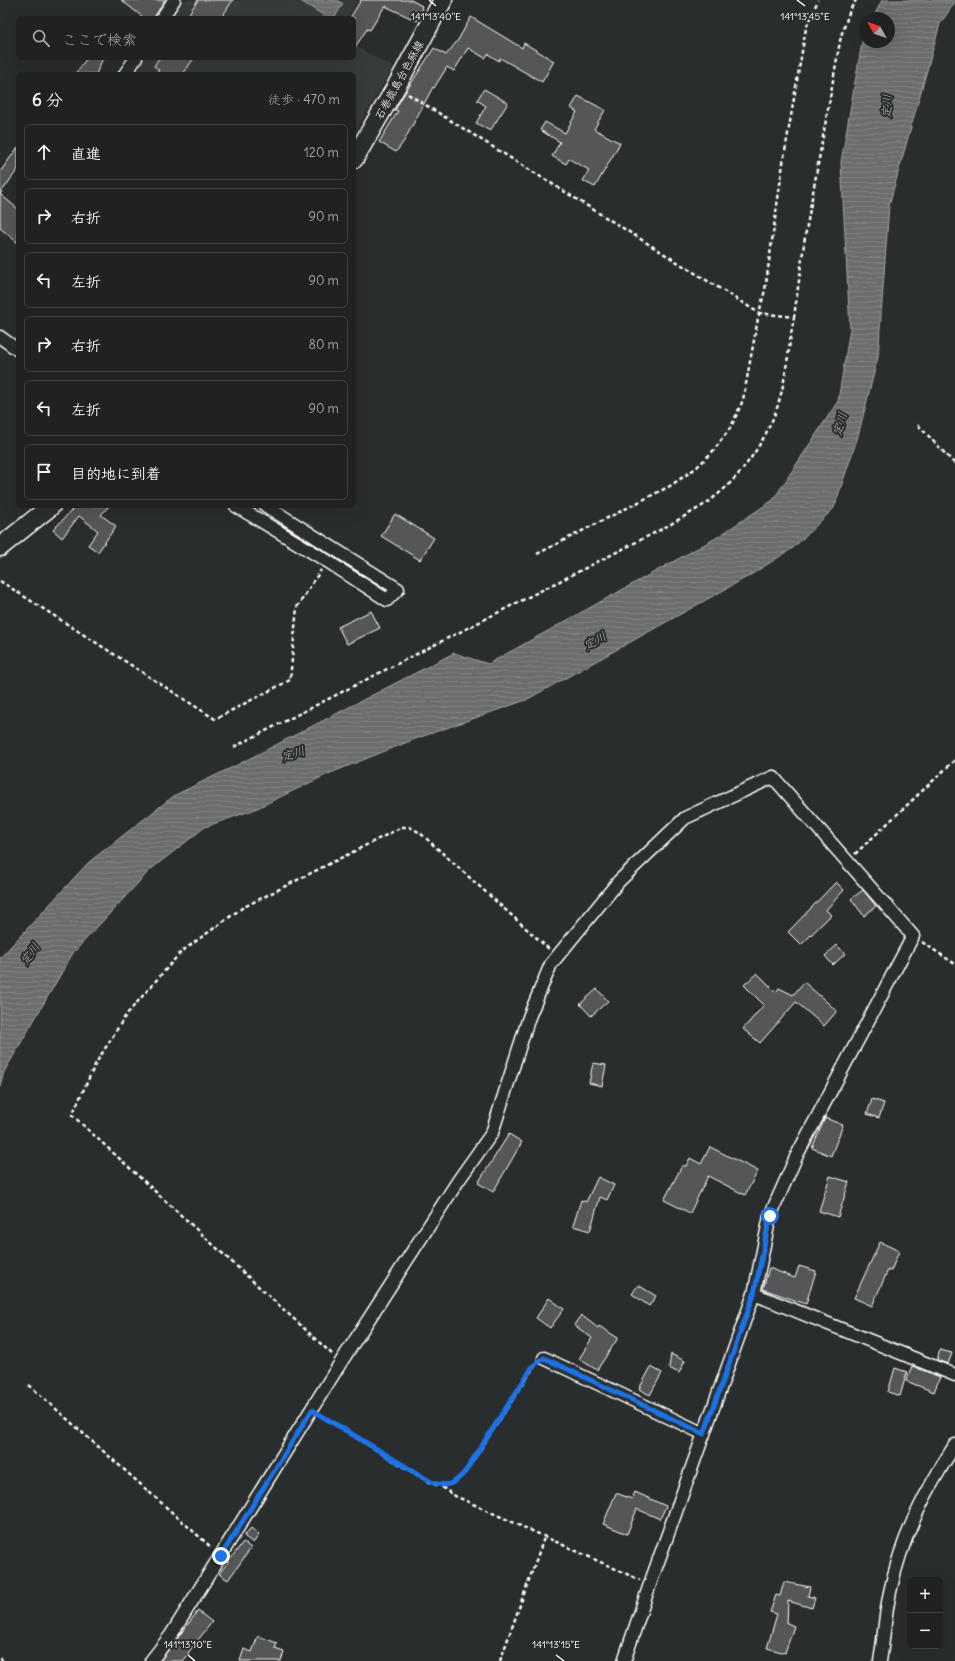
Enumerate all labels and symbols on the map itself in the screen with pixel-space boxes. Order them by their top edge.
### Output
text: 141°13'40"E [411,10,461,23]
text: 141°13'45"E [780,10,830,23]
north arrow [859,12,895,48]
street label: 石巻鹿島台色麻線 [372,38,426,122]
water label: 定川 [879,94,894,118]
water label: 定川 [829,410,850,437]
water label: 定川 [581,628,609,653]
water label: 定川 [279,743,307,764]
water label: 定川 [16,940,43,968]
route start [761,1207,779,1225]
route end [212,1547,230,1565]
text: 141°13'10"E [164,1638,212,1651]
text: 141°13'15"E [532,1638,580,1651]

